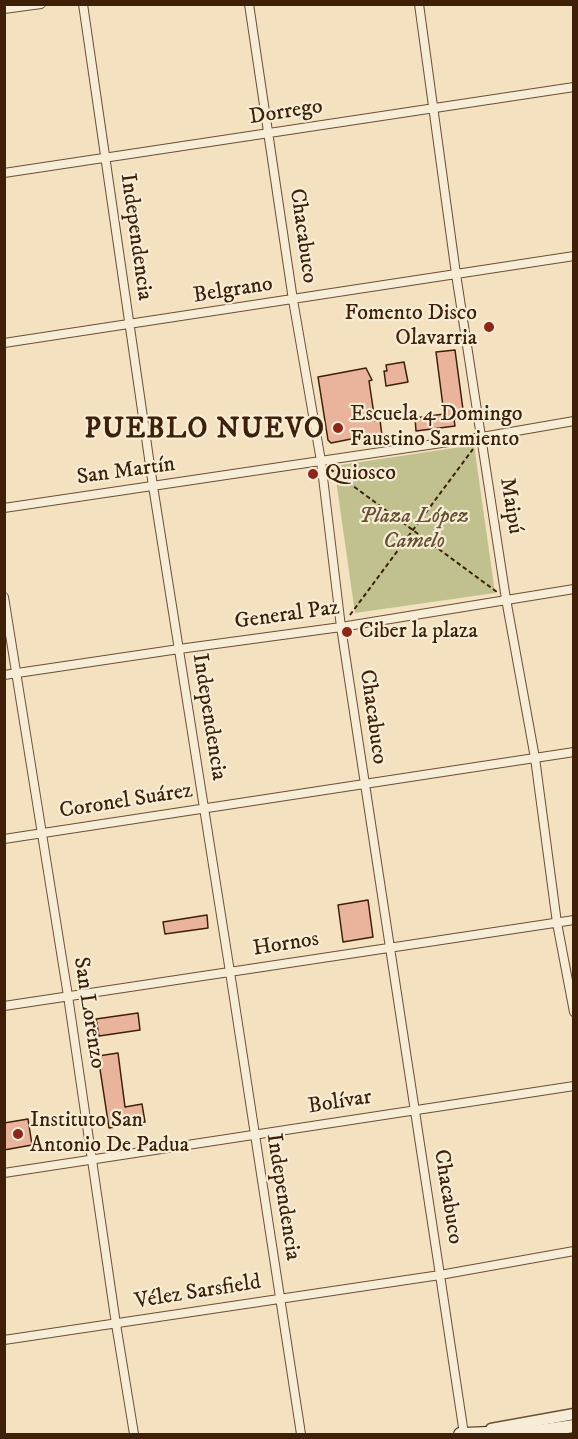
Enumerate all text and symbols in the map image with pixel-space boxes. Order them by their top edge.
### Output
street label: Dorrego [247,94,325,132]
street label: Independencia [113,172,157,302]
street label: Chacabuco [282,187,322,285]
street label: Belgrano [191,272,275,310]
place label: Fomento Disco Olavarria [345,301,477,352]
marker: Fomento Disco Olavarria [482,320,496,334]
place label: Escuela 4 Domingo Faustino Sarmiento [350,402,522,454]
district label: PUEBLO NUEVO [85,414,325,448]
marker: Escuela 4 Domingo Faustino Sarmiento [331,421,345,435]
street label: San Martín [75,452,177,492]
place label: Quiosco [325,461,396,487]
marker: Quiosco [306,467,320,481]
street label: Maipú [493,476,527,536]
park label: Plaza López Camelo [359,504,469,556]
street label: General Paz [233,596,341,636]
place label: Ciber la plaza [359,619,478,645]
marker: Ciber la plaza [340,625,354,639]
street label: Independencia [185,652,231,782]
street label: Chacabuco [352,668,392,766]
street label: Coronel Suárez [58,778,194,826]
street label: Hornos [251,927,321,963]
street label: San Lorenzo [66,955,110,1071]
street label: Bolívar [306,1085,374,1121]
place label: Instituto San Antonio De Padua [30,1108,189,1160]
marker: Instituto San Antonio De Padua [11,1127,25,1141]
street label: Independencia [259,1132,305,1262]
street label: Chacabuco [426,1148,468,1246]
street label: Vélez Sarsfield [133,1270,263,1316]

